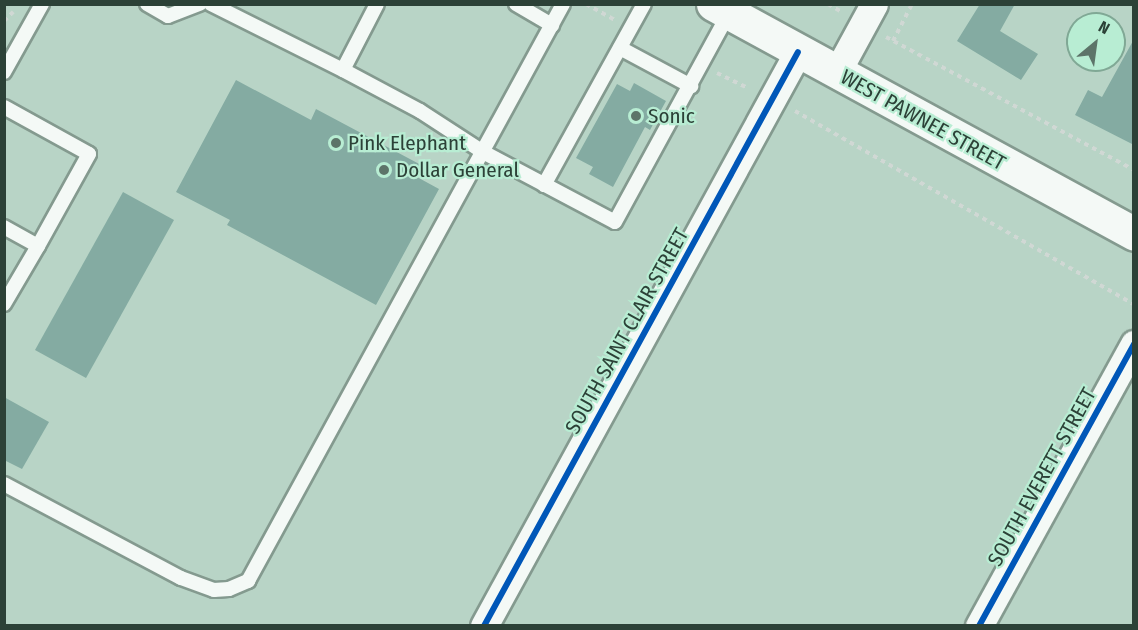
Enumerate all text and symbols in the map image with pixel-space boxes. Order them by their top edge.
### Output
north arrow [1066,12,1126,72]
text: N [1095,17,1113,38]
street label: WEST PAWNEE STREET [836,64,1010,176]
place label: Sonic [648,103,695,129]
marker: Sonic [629,109,643,123]
place label: Pink Elephant [348,130,466,156]
marker: Pink Elephant [329,136,343,150]
place label: Dollar General [396,157,519,183]
marker: Dollar General [377,163,391,177]
street label: SOUTH SAINT CLAIR STREET [560,224,694,438]
street label: SOUTH EVERETT STREET [983,383,1101,571]

